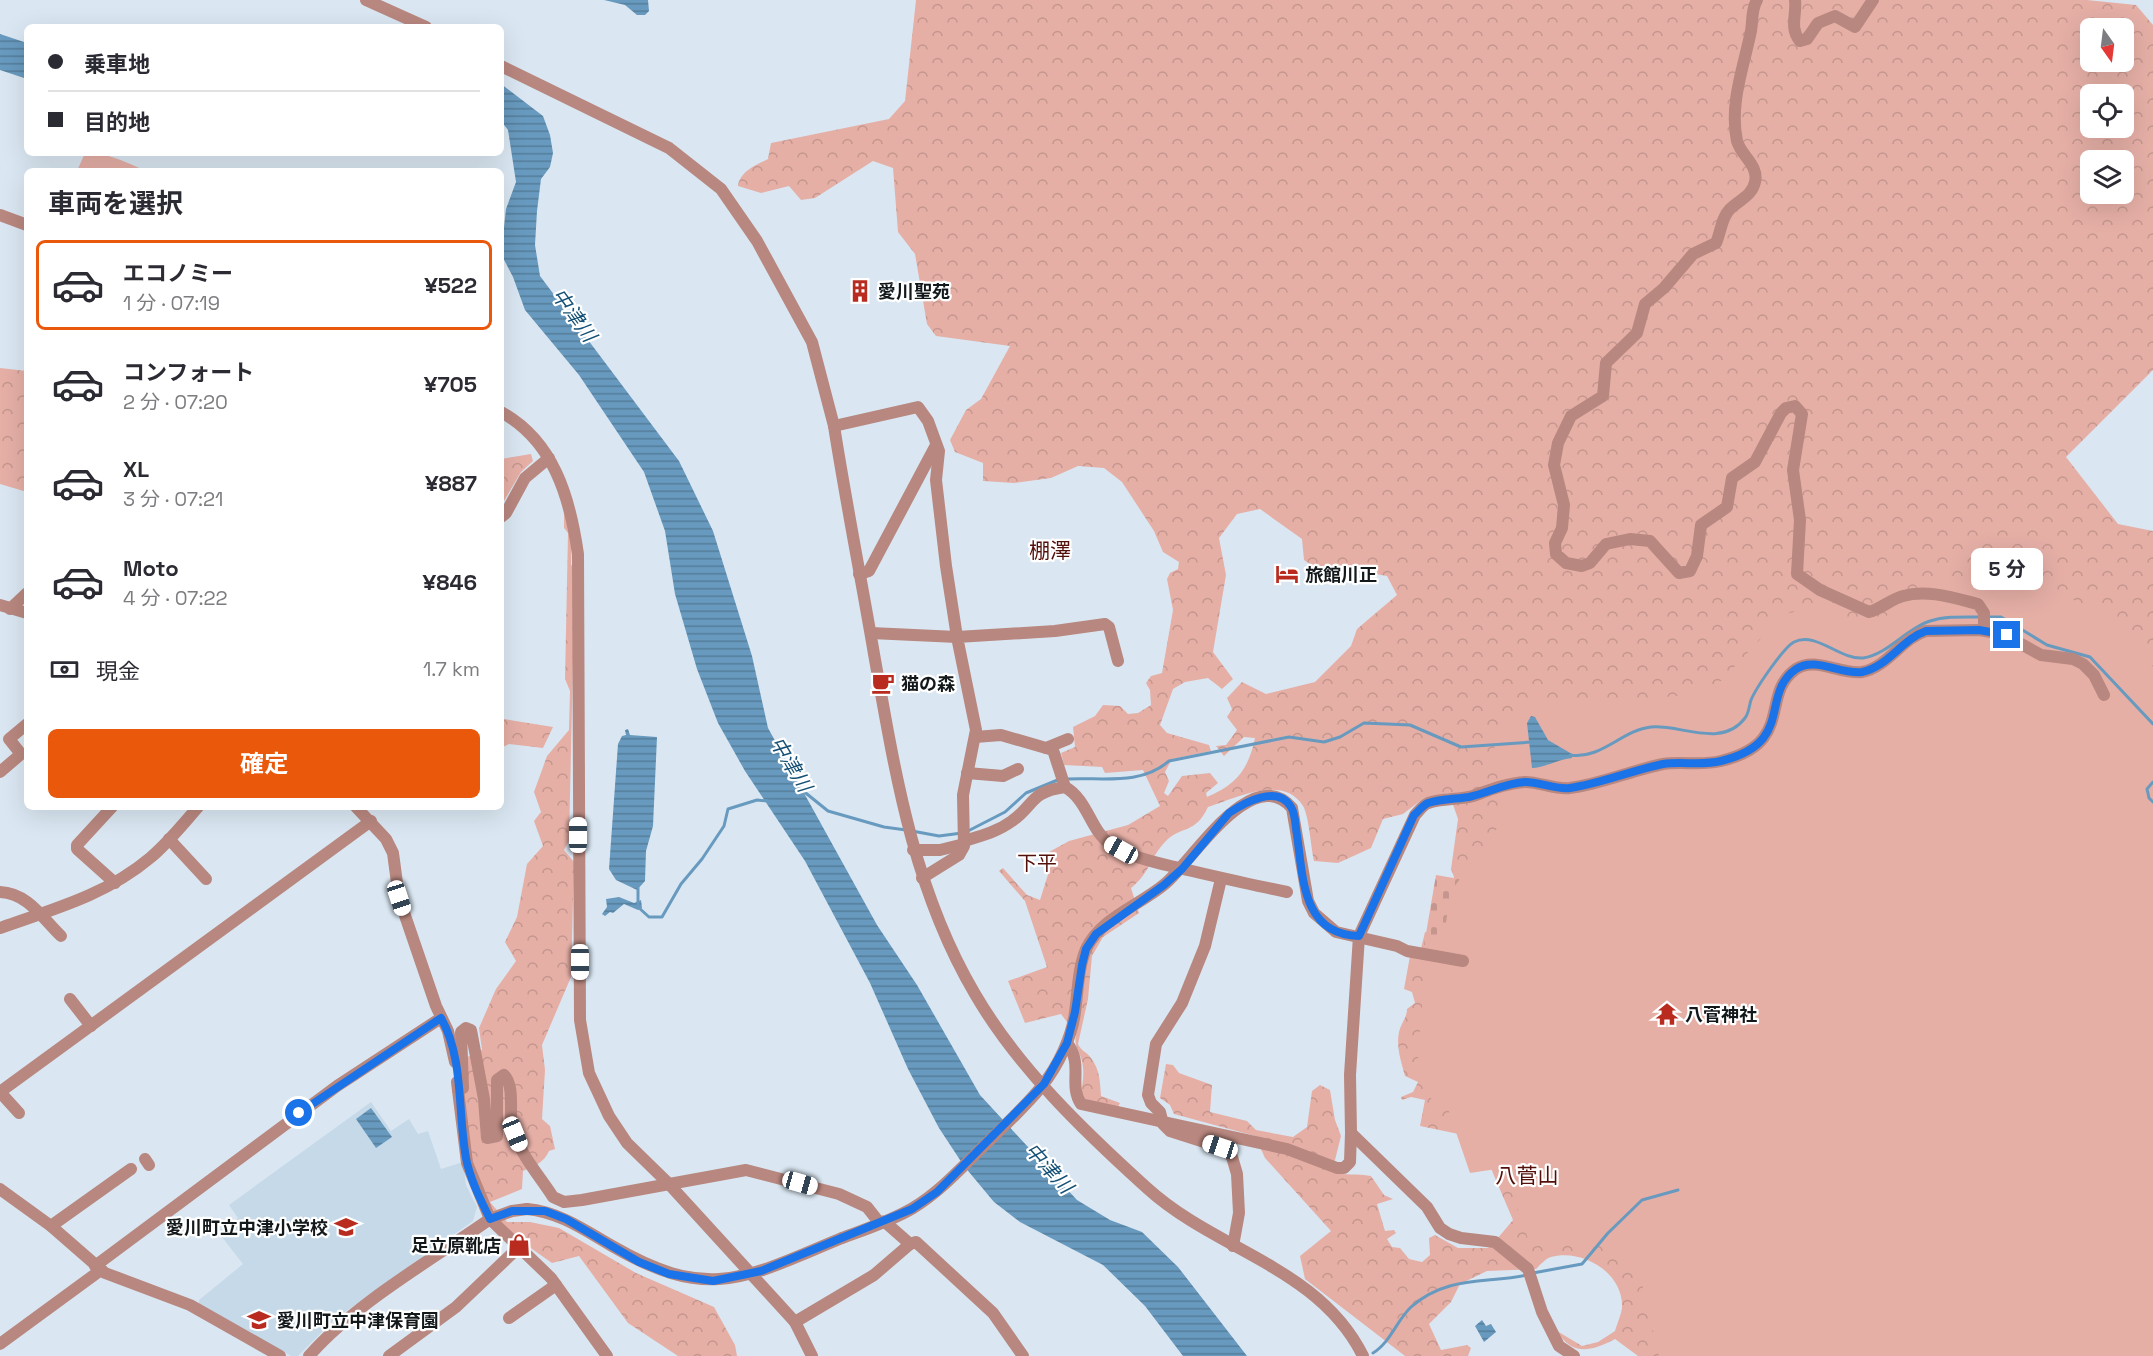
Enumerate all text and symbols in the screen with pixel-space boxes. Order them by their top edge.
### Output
north arrow [2080,18,2134,72]
map controls [2080,18,2134,204]
text: 乗車地 [84,50,150,78]
button: locate [2080,84,2134,138]
text: 目的地 [84,108,150,136]
button: layers [2080,150,2134,204]
text: 車両を選択 [48,186,183,221]
icon: car [51,258,105,312]
text: エコノミー [123,259,233,287]
text: ¥522 [424,271,477,299]
building icon: 愛川聖苑 [847,278,873,304]
place label: 愛川聖苑 [878,280,950,303]
water label: 中津川 [546,283,603,349]
text: 1 分 · 07:19 [123,290,220,316]
icon: car [51,357,105,411]
text: コンフォート [123,358,254,386]
text: ¥705 [424,370,477,398]
text: 2 分 · 07:20 [123,389,228,415]
text: XL [123,455,149,483]
icon: car [51,456,105,510]
text: ¥887 [425,469,477,497]
text: 3 分 · 07:21 [123,486,223,512]
district label: 棚澤 [1029,537,1071,564]
callout: 5 分 [1971,548,2043,590]
text: Moto [123,554,179,582]
icon: car [51,555,105,609]
text: 5 分 [1988,556,2026,582]
hotel icon: 旅館川正 [1274,561,1300,587]
place label: 旅館川正 [1305,563,1377,586]
text: ¥846 [423,568,477,596]
text: 4 分 · 07:22 [123,585,228,611]
route end [1993,621,2020,648]
icon: cash [48,653,81,686]
text: 1.7 km [423,656,480,682]
text: 現金 [96,657,140,685]
cafe icon: 猫の森 [870,670,896,696]
place label: 猫の森 [901,672,955,695]
button: 確定 [48,729,480,798]
water label: 中津川 [764,732,819,798]
car [569,817,587,853]
car [1101,833,1141,867]
district label: 下平 [1017,850,1057,876]
car [385,878,413,918]
car [571,944,589,980]
temple icon: 八菅神社 [1654,1001,1680,1027]
place label: 八菅神社 [1685,1003,1757,1026]
route start [285,1099,312,1126]
car [500,1114,530,1154]
car [1200,1133,1240,1161]
water label: 中津川 [1019,1137,1080,1200]
district label: 八菅山 [1496,1162,1559,1189]
car [780,1169,820,1197]
school or university icon: 愛川町立中津小学校 [333,1214,359,1240]
place label: 愛川町立中津小学校 [166,1216,328,1239]
shop icon: 足立原靴店 [506,1232,532,1258]
place label: 足立原靴店 [411,1234,501,1257]
school or university icon: 愛川町立中津保育園 [246,1307,272,1333]
place label: 愛川町立中津保育園 [277,1309,439,1332]

